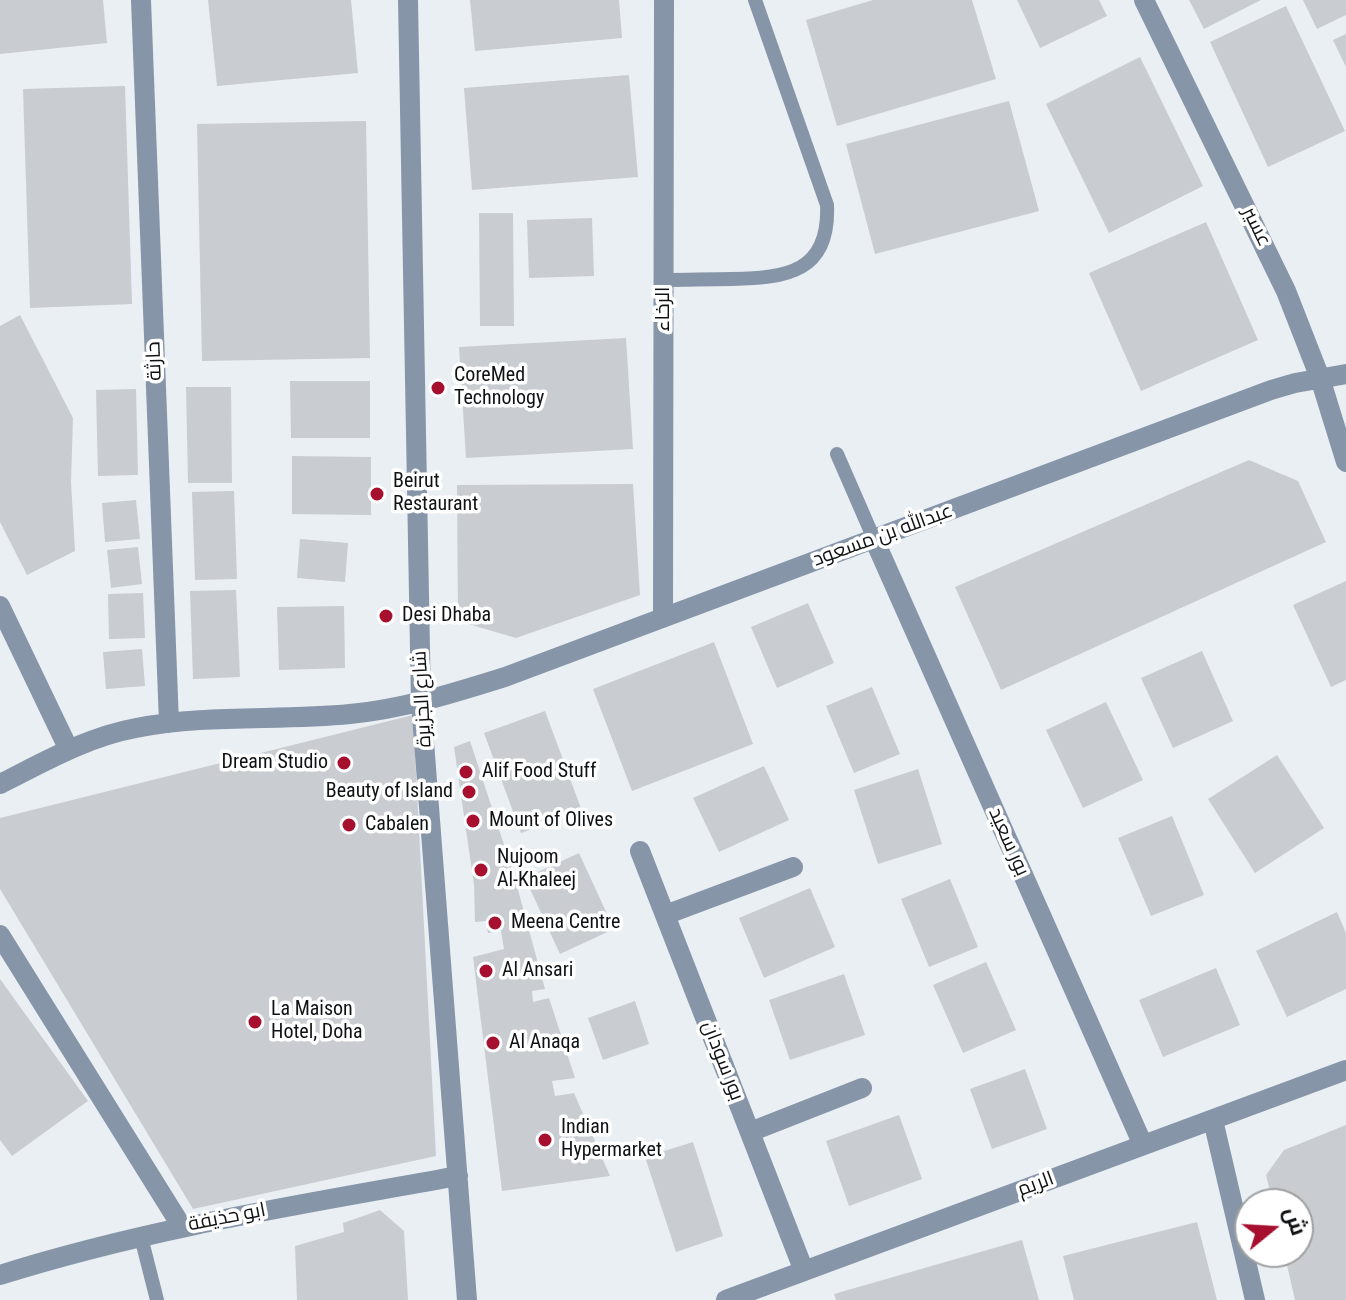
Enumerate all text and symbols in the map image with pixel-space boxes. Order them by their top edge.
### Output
street label: عسير [1236,203,1276,251]
street label: الرخاء [652,287,676,331]
street label: حارثة [142,341,168,381]
place label: CoreMed Technology [454,364,544,411]
marker: CoreMed Technology [429,379,447,397]
place label: Beirut Restaurant [393,470,478,517]
marker: Beirut Restaurant [368,485,386,503]
street label: عبدالله بن مسعود [810,500,956,572]
place label: Desi Dhaba [402,604,491,628]
marker: Desi Dhaba [377,607,395,625]
street label: شارع الجزيرة [408,650,438,748]
place label: Dream Studio [222,751,328,775]
marker: Dream Studio [335,754,353,772]
place label: Alif Food Stuff [482,760,596,784]
marker: Alif Food Stuff [457,763,475,781]
place label: Beauty of Island [326,780,453,804]
marker: Beauty of Island [460,783,478,801]
street label: بور سعيد [982,804,1034,880]
place label: Mount of Olives [489,809,613,833]
marker: Mount of Olives [464,812,482,830]
place label: Cabalen [365,813,429,837]
marker: Cabalen [340,816,358,834]
place label: Nujoom Al-Khaleej [497,846,576,893]
marker: Nujoom Al-Khaleej [472,861,490,879]
place label: Meena Centre [511,911,620,935]
marker: Meena Centre [486,914,504,932]
place label: Al Ansari [502,959,573,983]
marker: Al Ansari [477,962,495,980]
place label: La Maison Hotel, Doha [271,998,363,1045]
marker: La Maison Hotel, Doha [246,1013,264,1031]
street label: بور سودان [696,1018,748,1104]
place label: Al Anaqa [509,1031,580,1055]
marker: Al Anaqa [484,1034,502,1052]
place label: Indian Hypermarket [561,1116,662,1163]
marker: Indian Hypermarket [536,1131,554,1149]
street label: الريم [1015,1167,1057,1203]
north arrow [1234,1188,1314,1268]
street label: ابو حذيفة [186,1199,268,1237]
text: ش [1279,1204,1312,1238]

